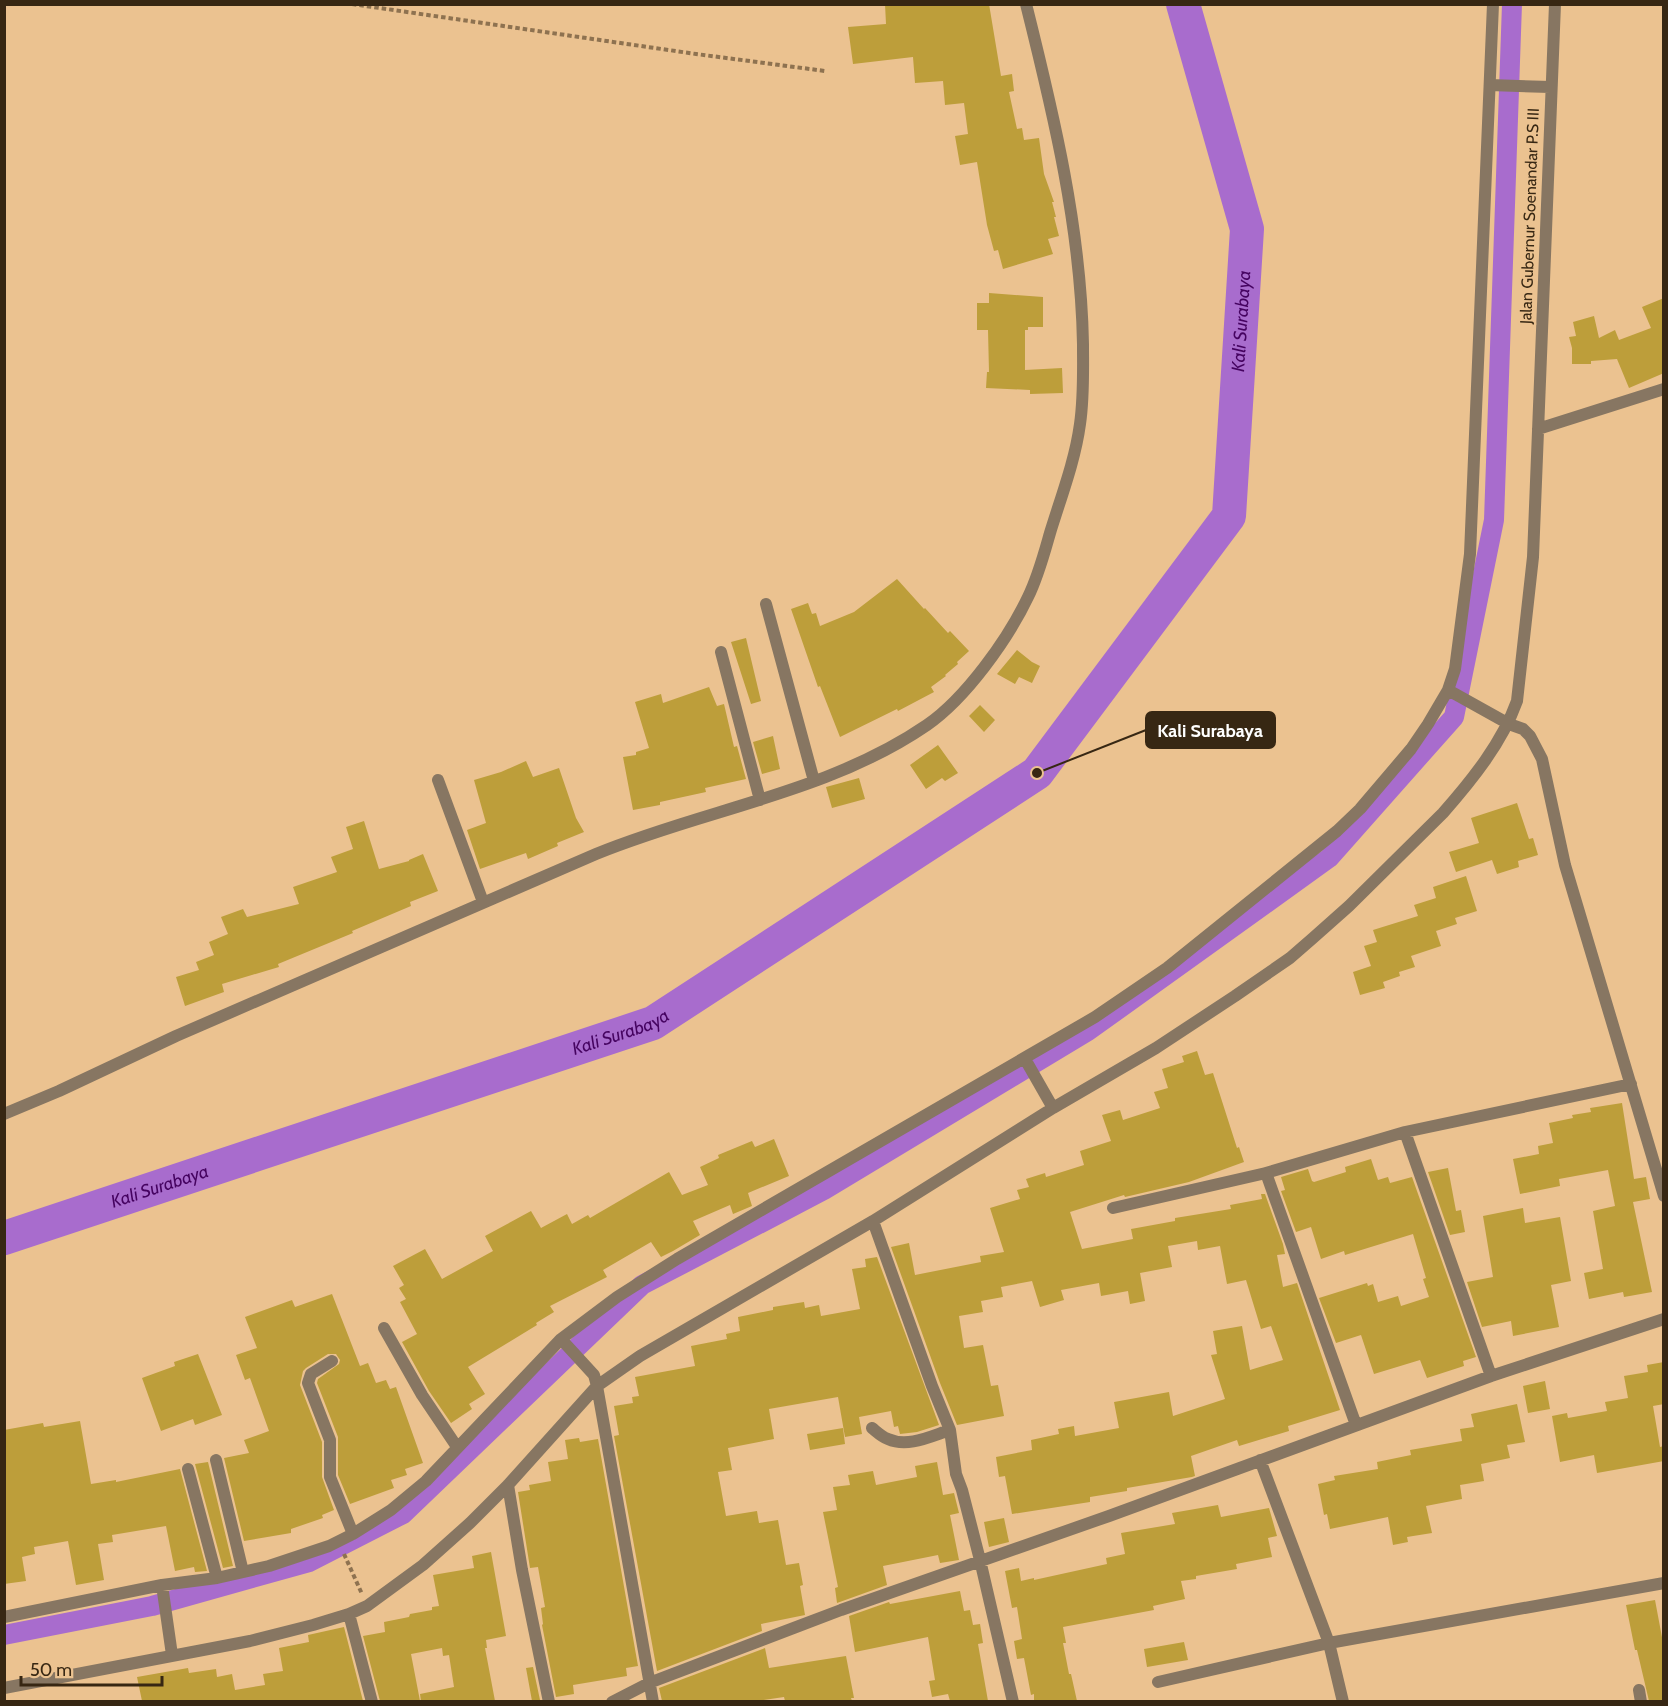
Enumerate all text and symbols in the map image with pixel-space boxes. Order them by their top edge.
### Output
street label: Jalan Gubernur Soenandar P.S III [1516,108,1543,325]
water label: Kali Surabaya [1227,270,1255,373]
callout: Kali Surabaya [1146,712,1275,748]
text: Kali Surabaya [1157,720,1263,742]
water label: Kali Surabaya [569,1004,673,1060]
water label: Kali Surabaya [108,1160,211,1213]
scale bar [21,1649,162,1687]
text: 50 m [30,1659,72,1681]

